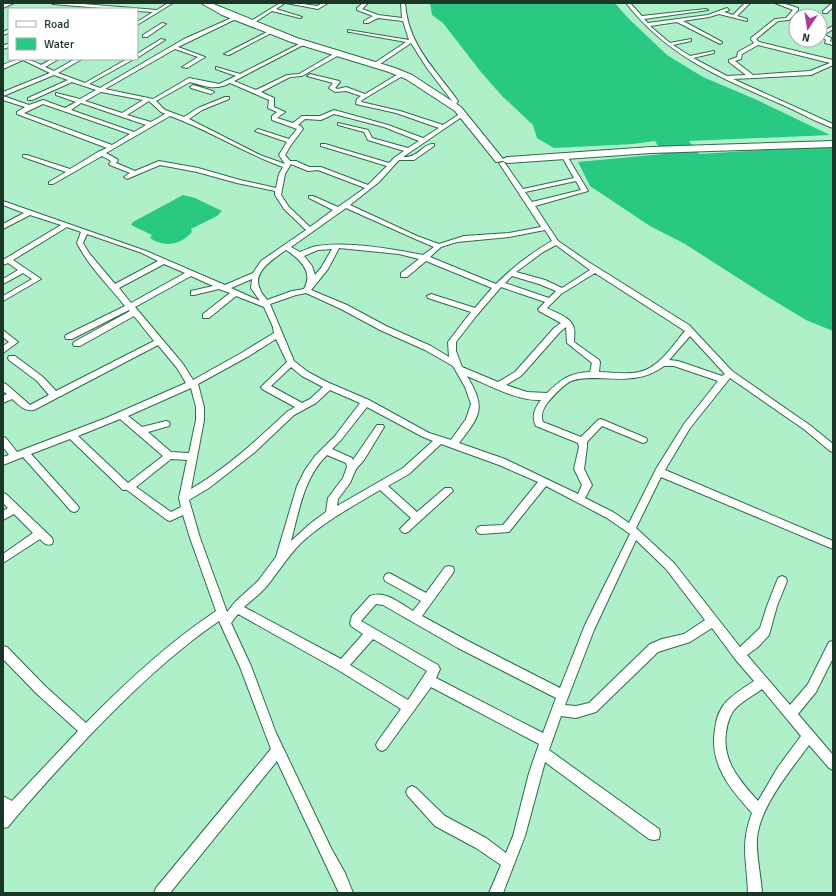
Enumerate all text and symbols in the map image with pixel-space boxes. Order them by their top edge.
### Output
legend [8,8,138,60]
north arrow [788,8,828,48]
text: Road [44,17,70,32]
text: N [801,30,811,44]
text: Water [44,37,75,52]

